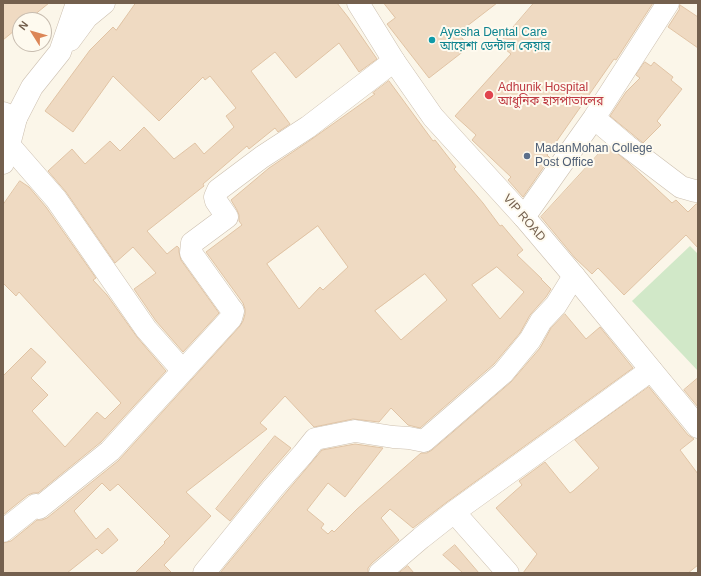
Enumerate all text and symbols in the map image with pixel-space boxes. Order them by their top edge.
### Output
north arrow [12,12,52,52]
text: N [16,19,30,32]
place label: Ayesha Dental Care আয়েশা ডেন্টাল কেয়ার [440,26,550,54]
marker: Ayesha Dental Care আয়েশা ডেন্টাল কেয়ার [427,35,437,45]
place label: Adhunik Hospital আধুনিক হাসপাতালের [498,81,603,109]
marker: Adhunik Hospital আধুনিক হাসপাতালের [483,89,495,101]
place label: MadanMohan College Post Office [535,142,652,170]
marker: MadanMohan College Post Office [522,151,532,161]
street label: VIP ROAD [500,192,548,244]

